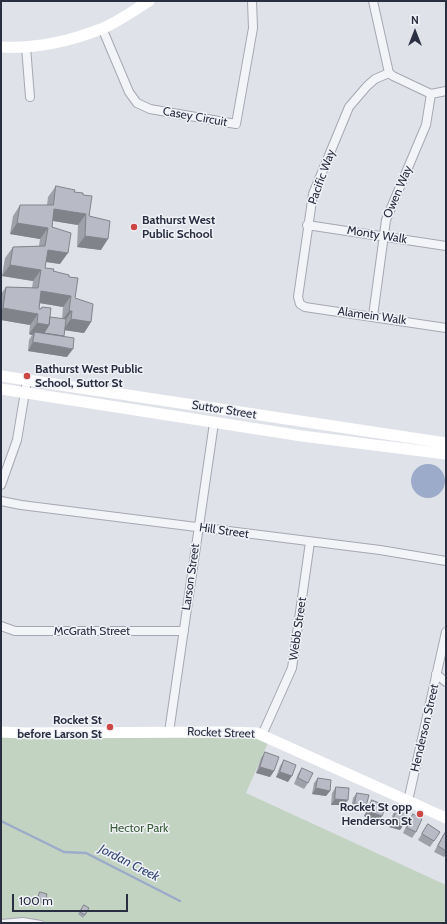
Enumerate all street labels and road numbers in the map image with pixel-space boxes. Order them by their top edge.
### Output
street label: Casey Circuit [162,104,228,130]
street label: Pacific Way [305,147,339,207]
street label: Owen Way [380,163,416,221]
street label: Monty Walk [346,223,408,247]
street label: Alamein Walk [337,304,407,328]
street label: Suttor Street [191,398,257,422]
street label: Hill Street [198,520,250,542]
street label: Larson Street [179,543,203,611]
street label: Webb Street [286,596,310,662]
street label: McGrath Street [54,624,130,638]
street label: Henderson Street [408,683,442,773]
street label: Rocket Street [187,725,255,741]

